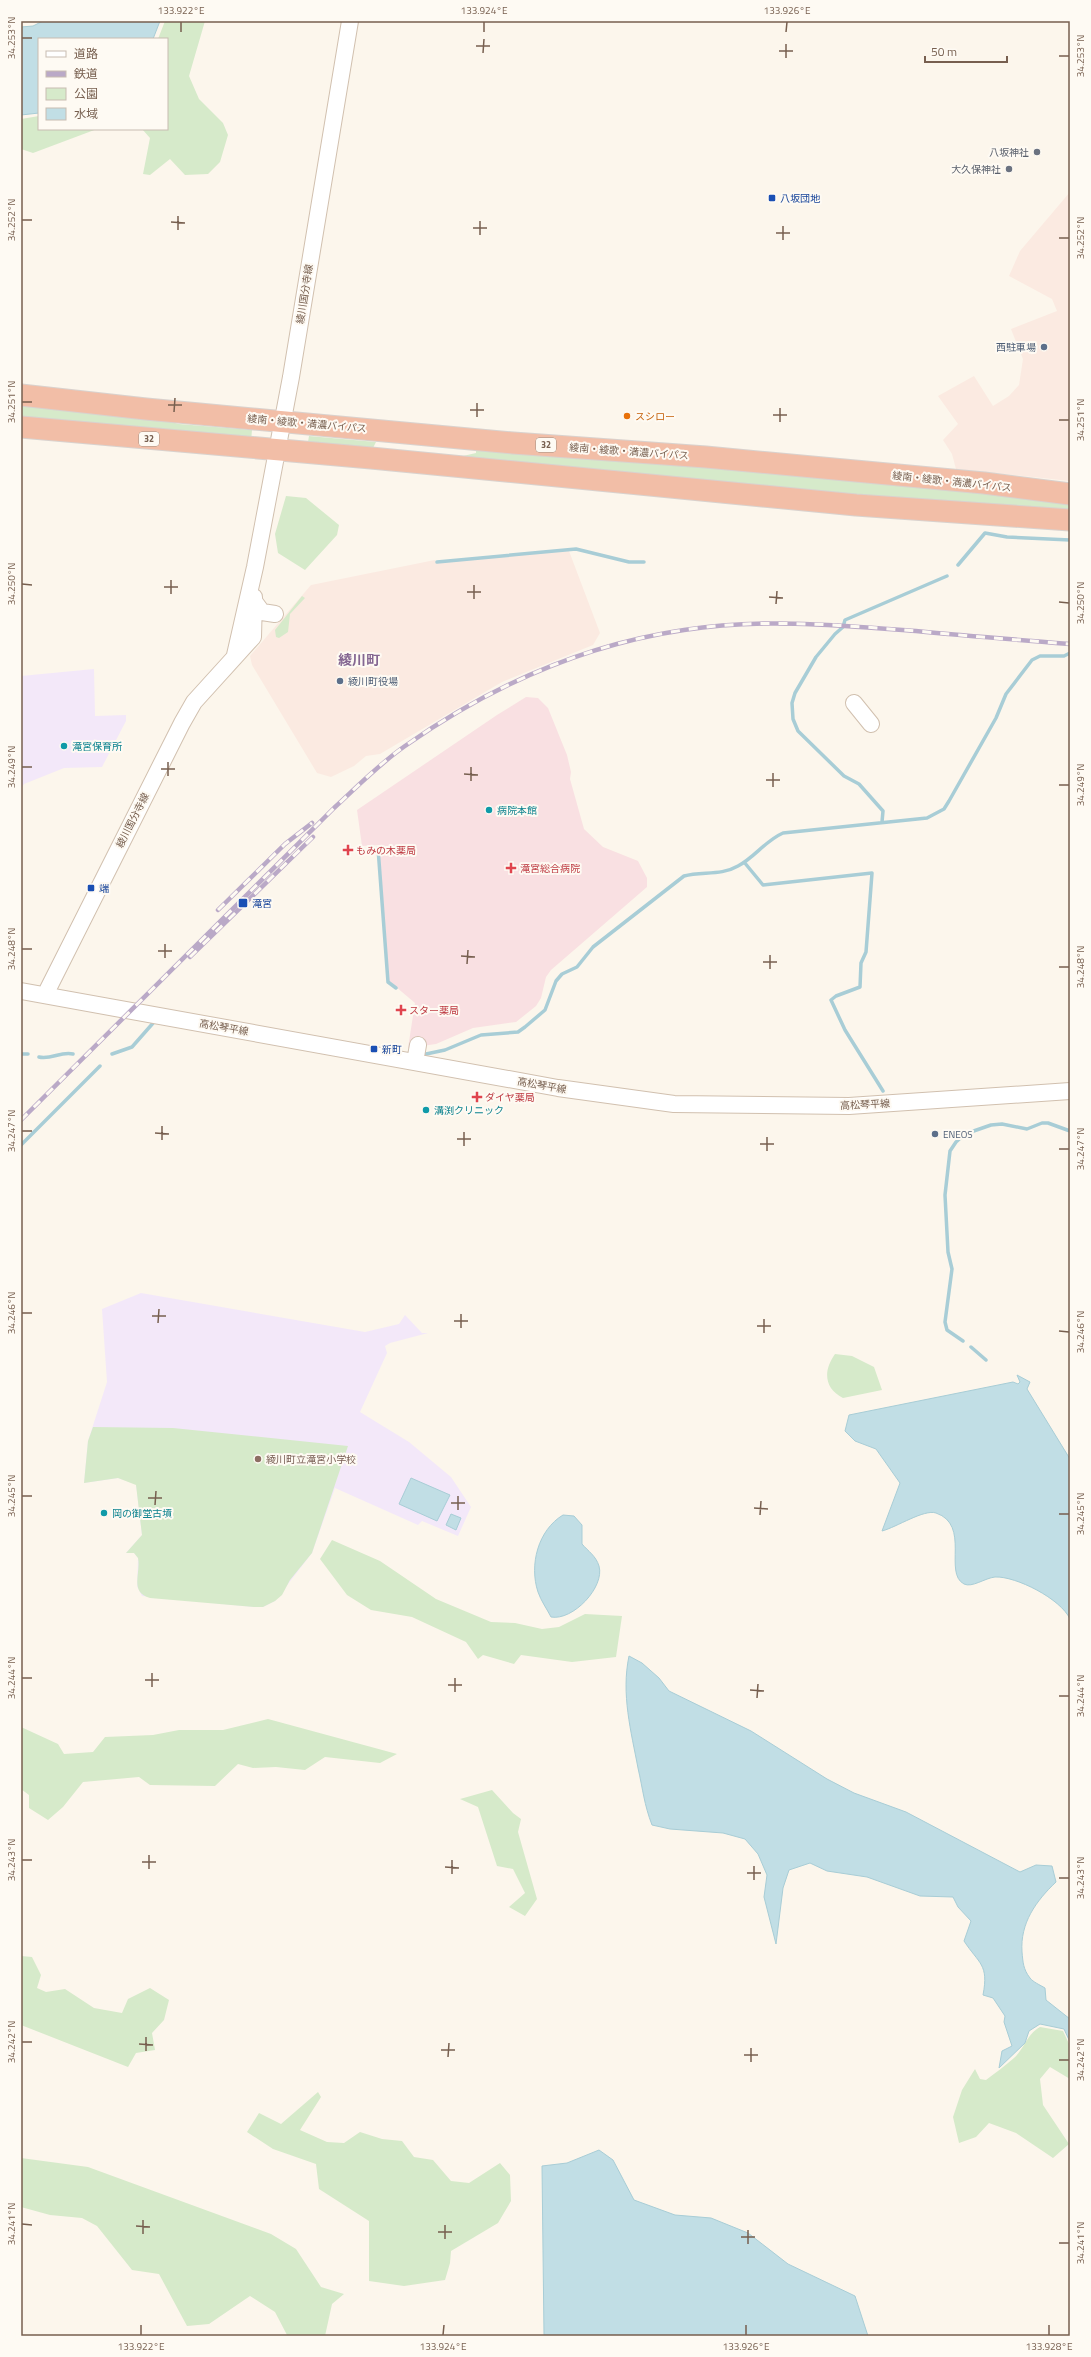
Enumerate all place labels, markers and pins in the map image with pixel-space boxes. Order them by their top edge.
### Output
place label: 八坂神社 [989,145,1029,160]
marker: 八坂神社 [1032,147,1042,157]
place label: 大久保神社 [951,162,1001,177]
marker: 大久保神社 [1004,164,1014,174]
place label: 八坂団地 [780,191,821,206]
marker: 八坂団地 [767,193,777,203]
place label: 西駐車場 [996,340,1036,355]
marker: 西駐車場 [1039,342,1049,352]
place label: スシロー [635,409,675,424]
marker: スシロー [622,411,632,421]
place label: 綾川町役場 [348,674,398,689]
marker: 綾川町役場 [335,676,345,686]
place label: 滝宮保育所 [72,739,122,754]
marker: 滝宮保育所 [59,741,69,751]
place label: 病院本館 [497,803,537,818]
marker: 病院本館 [484,805,494,815]
place label: もみの木薬局 [356,843,416,858]
marker: もみの木薬局 [343,845,353,855]
place label: 滝宮総合病院 [520,861,580,876]
marker: 滝宮総合病院 [505,862,517,874]
place label: 端 [99,881,109,896]
marker: 端 [86,883,96,893]
place label: 滝宮 [252,896,272,911]
marker: 滝宮 [237,897,249,909]
place label: スター薬局 [409,1003,459,1018]
marker: スター薬局 [396,1005,406,1015]
place label: 新町 [382,1042,402,1057]
marker: 新町 [369,1044,379,1054]
place label: ダイヤ薬局 [485,1090,535,1105]
marker: ダイヤ薬局 [472,1092,482,1102]
place label: 溝渕クリニック [434,1103,504,1118]
marker: 溝渕クリニック [421,1105,431,1115]
place label: ENEOS [943,1127,973,1142]
marker: ENEOS [930,1129,940,1139]
place label: 綾川町立滝宮小学校 [266,1452,356,1467]
marker: 綾川町立滝宮小学校 [253,1454,263,1464]
place label: 岡の御堂古墳 [112,1506,172,1521]
marker: 岡の御堂古墳 [99,1508,109,1518]

